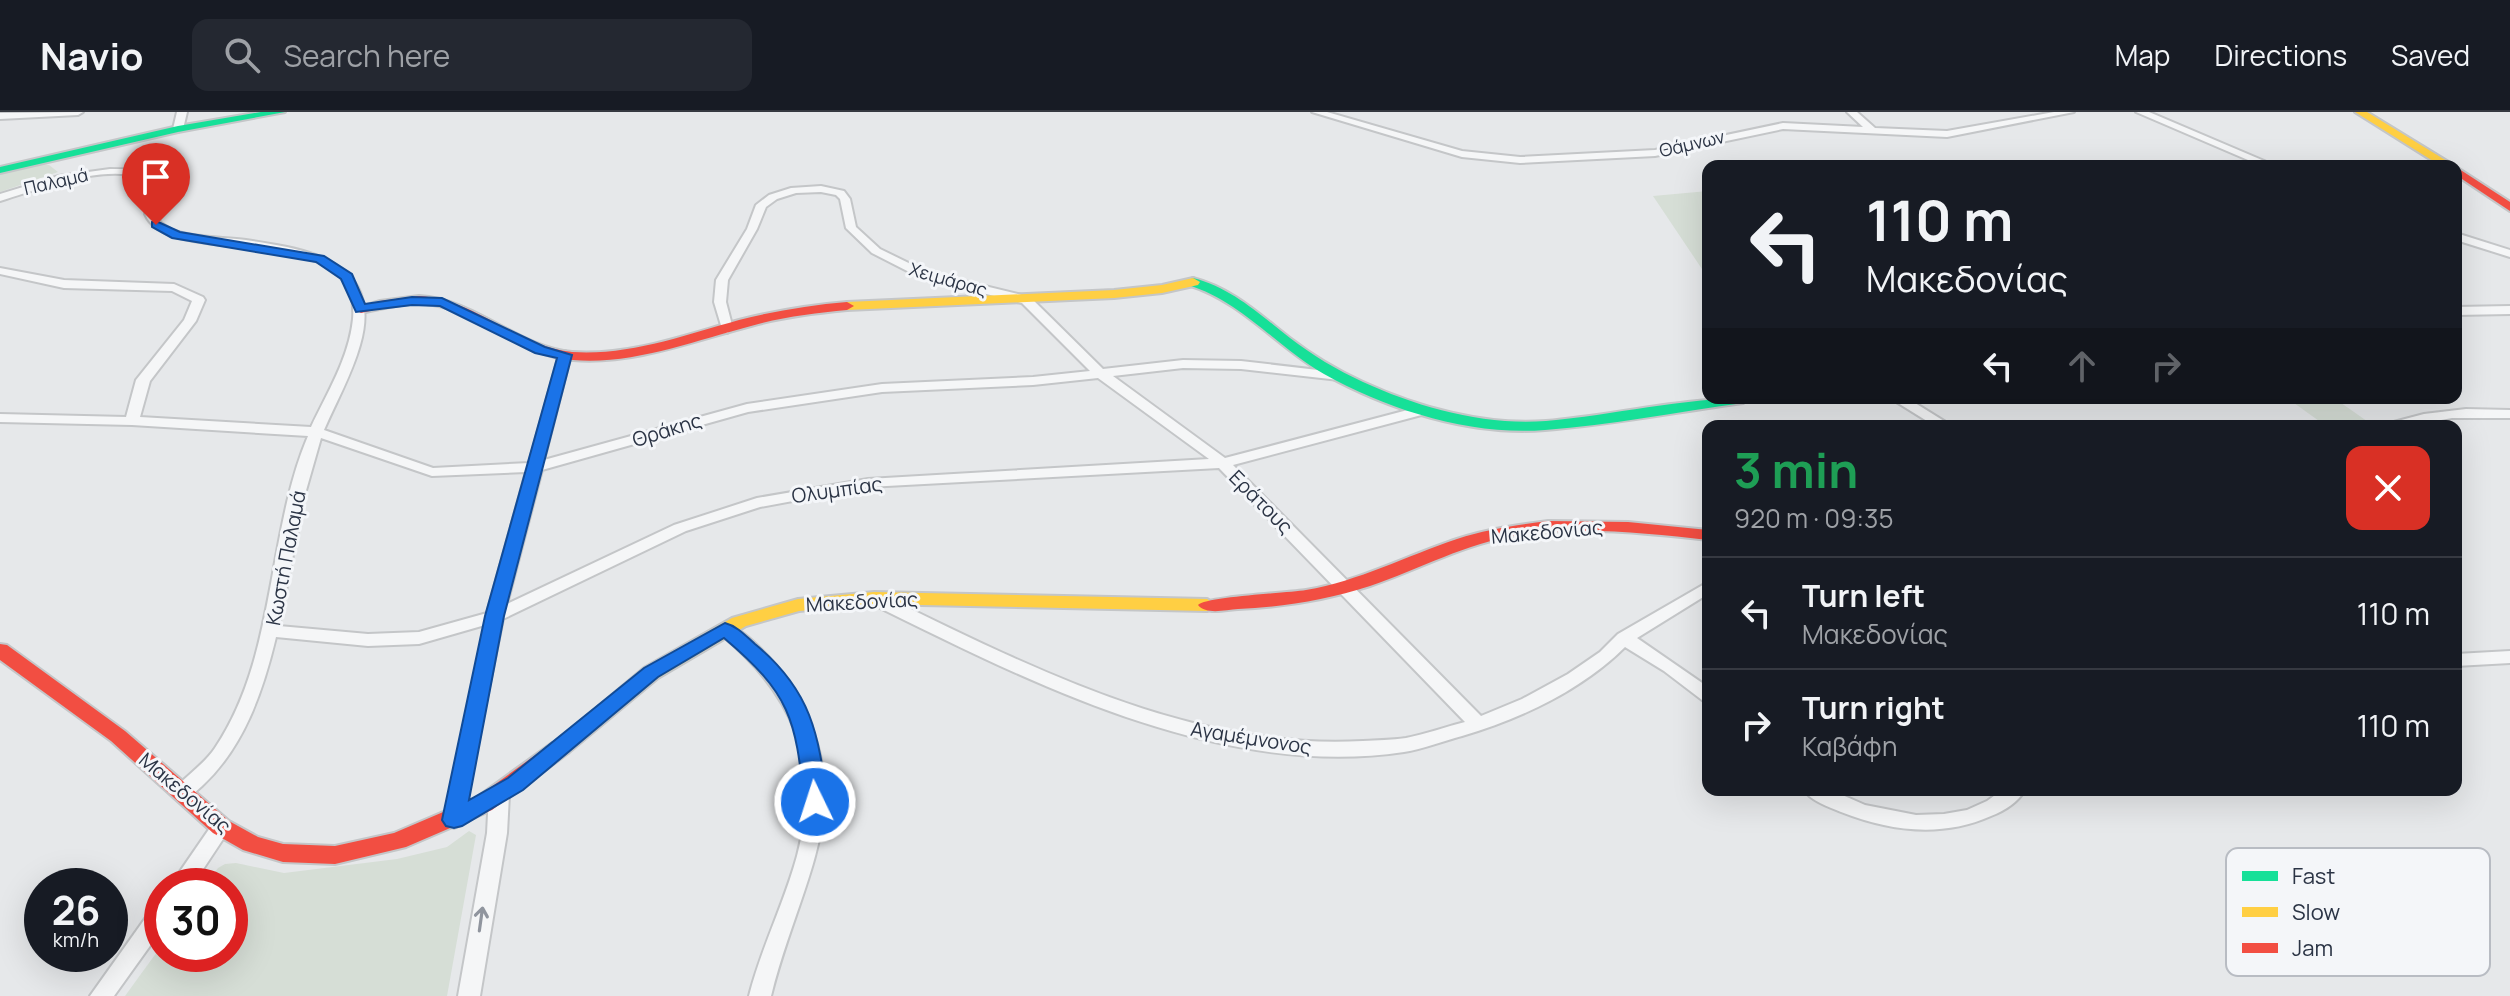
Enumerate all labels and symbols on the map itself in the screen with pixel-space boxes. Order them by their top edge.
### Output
street label: Θάμνων [1657,124,1727,162]
pin [122,143,190,225]
street label: Παλαμά [21,162,90,200]
street label: Χειμάρας [907,256,990,302]
street label: Θράκης [629,406,705,453]
street label: Εράτους [1224,464,1299,539]
street label: Ολυμπίας [790,470,884,509]
street label: Κωστή Παλαμά [259,488,312,628]
street label: Μακεδονίας [1490,513,1604,550]
street label: Μακεδονίας [805,585,919,618]
street label: Αγαμέμνονος [1189,715,1313,760]
street label: Μακεδονίας [134,746,237,839]
position arrow [773,760,857,844]
legend [2226,848,2490,976]
text: Fast [2292,861,2335,891]
speed limit sign: 30 [144,868,248,972]
text: Slow [2292,897,2340,927]
one-way arrow [475,907,490,932]
text: Jam [2292,933,2333,963]

